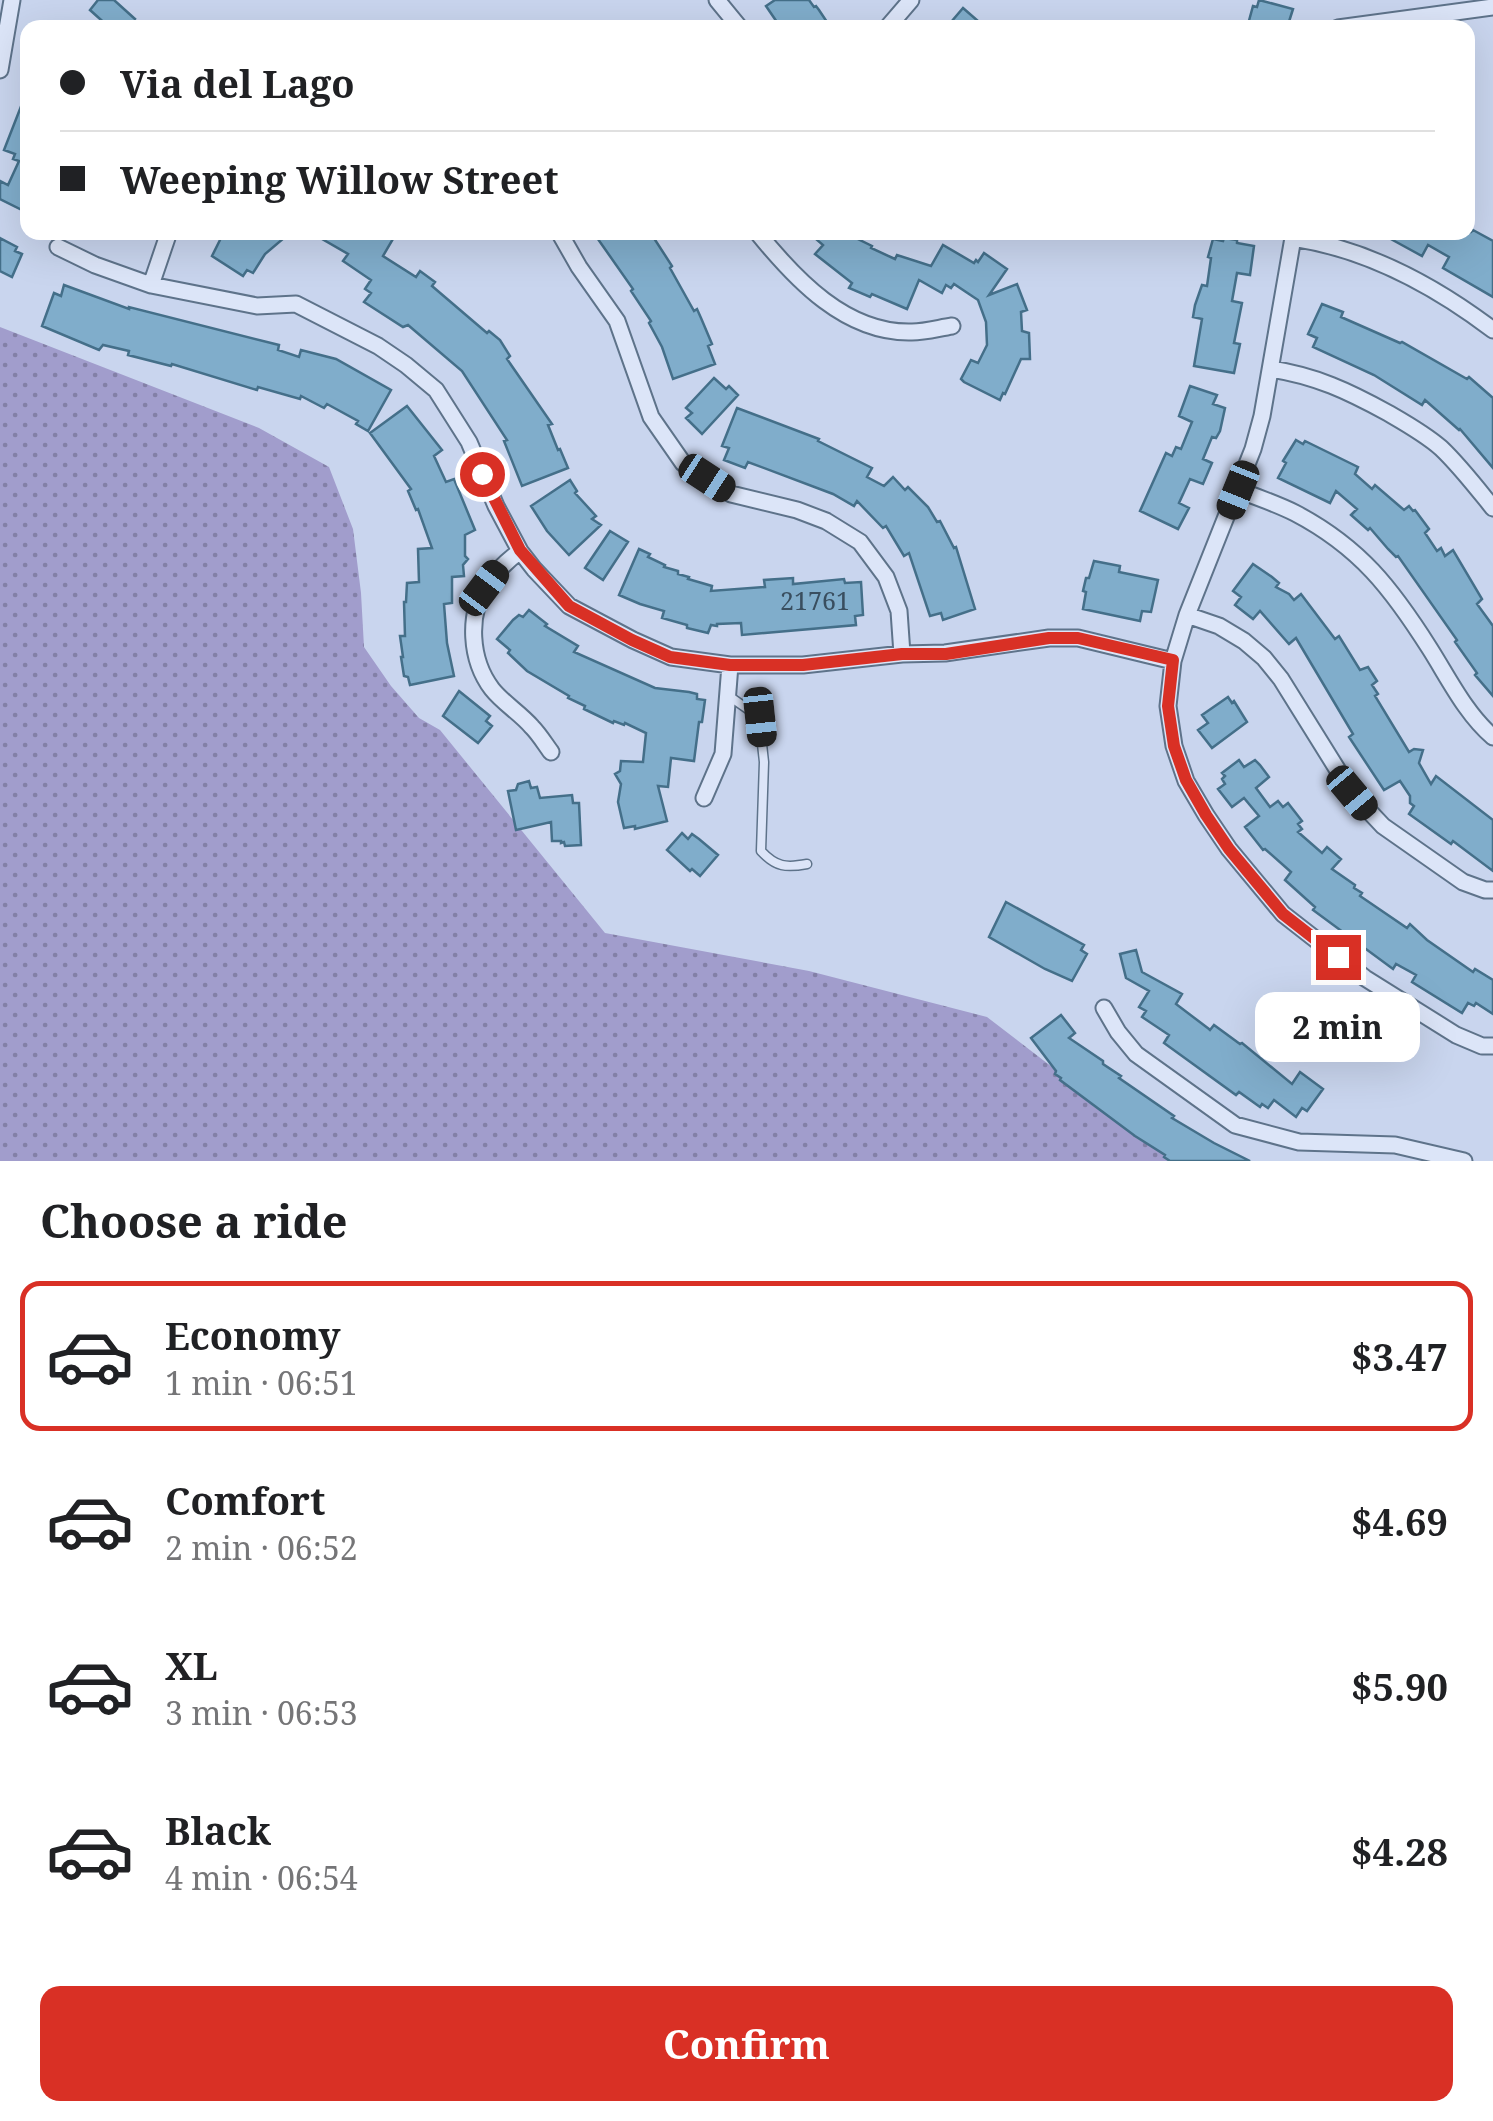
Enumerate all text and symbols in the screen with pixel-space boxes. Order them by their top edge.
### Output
text: Via del Lago [120,57,355,109]
text: Weeping Willow Street [120,153,559,205]
car [674,449,740,507]
route start [460,452,505,497]
car [1213,457,1263,523]
car [454,555,514,621]
house number: 21761 [780,583,850,617]
car [742,686,778,748]
car [1321,760,1383,826]
route end [1316,935,1361,980]
callout: 2 min [1256,992,1420,1062]
text: 2 min [1292,1005,1383,1048]
text: Choose a ride [40,1190,348,1251]
text: Economy [165,1309,341,1361]
icon: car [45,1311,135,1401]
text: $3.47 [1351,1330,1448,1382]
text: 1 min · 06:51 [165,1361,358,1404]
text: Comfort [165,1474,325,1526]
icon: car [45,1476,135,1566]
text: $4.69 [1351,1495,1448,1547]
text: 2 min · 06:52 [165,1526,358,1569]
text: XL [165,1639,218,1691]
icon: car [45,1641,135,1731]
text: $5.90 [1351,1660,1448,1712]
text: 3 min · 06:53 [165,1691,358,1734]
text: Black [165,1804,271,1856]
icon: car [45,1806,135,1896]
text: $4.28 [1351,1825,1448,1877]
text: 4 min · 06:54 [165,1856,358,1899]
button: Confirm [40,1986,1453,2101]

